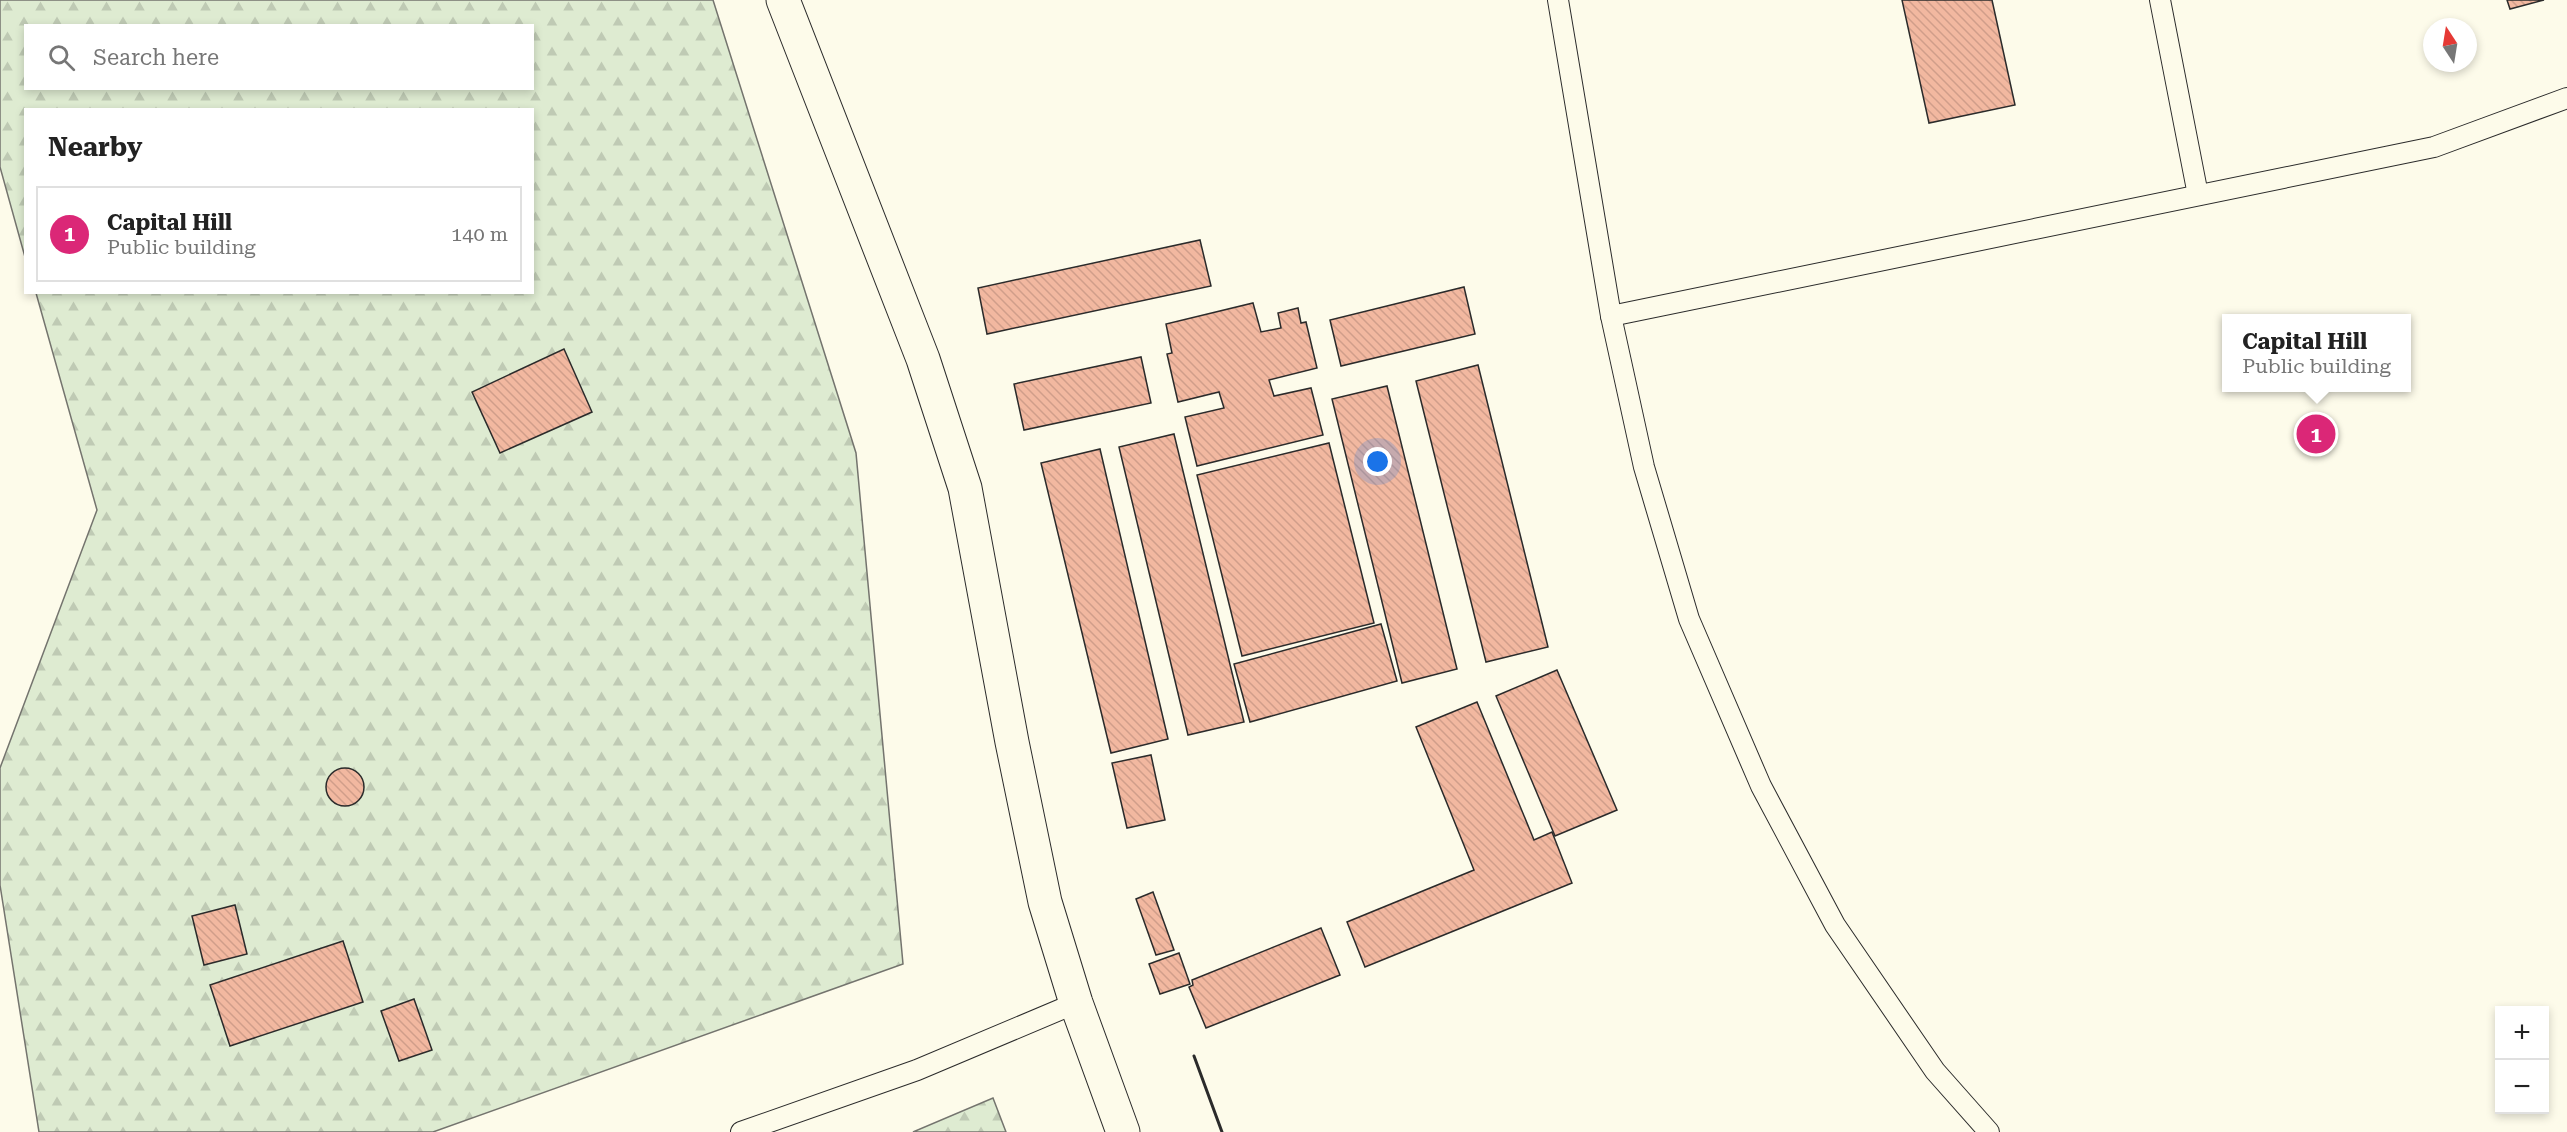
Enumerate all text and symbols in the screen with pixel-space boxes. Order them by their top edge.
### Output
north arrow [2423,18,2477,72]
search box [24,24,534,90]
icon: search [45,41,78,74]
text: Search here [93,45,219,70]
text: Nearby [48,132,142,162]
text: Capital Hill [107,210,232,235]
text: 1 [64,222,75,246]
text: 140 m [451,222,508,246]
text: Public building [107,235,256,259]
popup [2222,314,2411,392]
text: Capital Hill [2242,329,2367,354]
text: Public building [2242,354,2391,378]
pin: 1 [2296,412,2336,456]
your location [1363,447,1392,476]
map controls [2495,1006,2549,1114]
button: + [2495,1006,2549,1060]
button: − [2495,1060,2549,1114]

